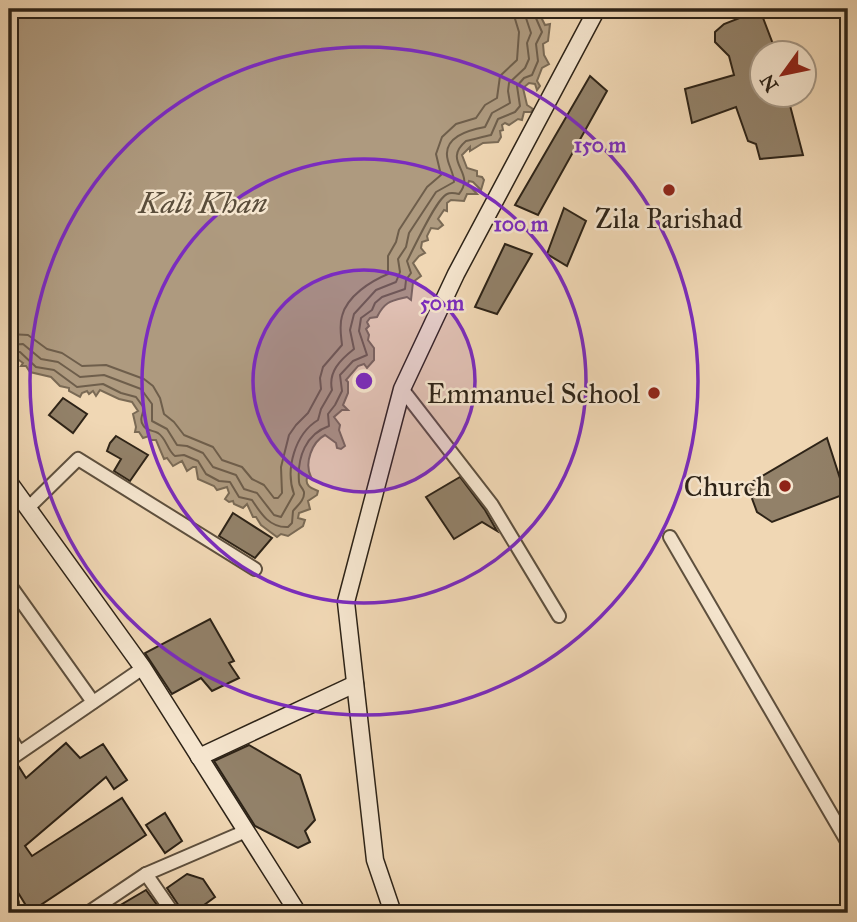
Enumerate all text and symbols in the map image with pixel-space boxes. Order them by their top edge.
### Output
north arrow [748,38,818,108]
text: N [755,70,783,96]
text: 150 m [574,132,626,158]
marker: Zila Parishad [661,182,677,198]
water label: Kali Khan [137,185,267,221]
place label: Zila Parishad [595,201,743,236]
text: 100 m [494,211,549,237]
text: 50 m [420,290,464,316]
centre of rings [352,369,376,393]
place label: Emmanuel School [426,376,640,411]
marker: Emmanuel School [646,385,662,401]
place label: Church [684,469,771,504]
marker: Church [777,478,793,494]

